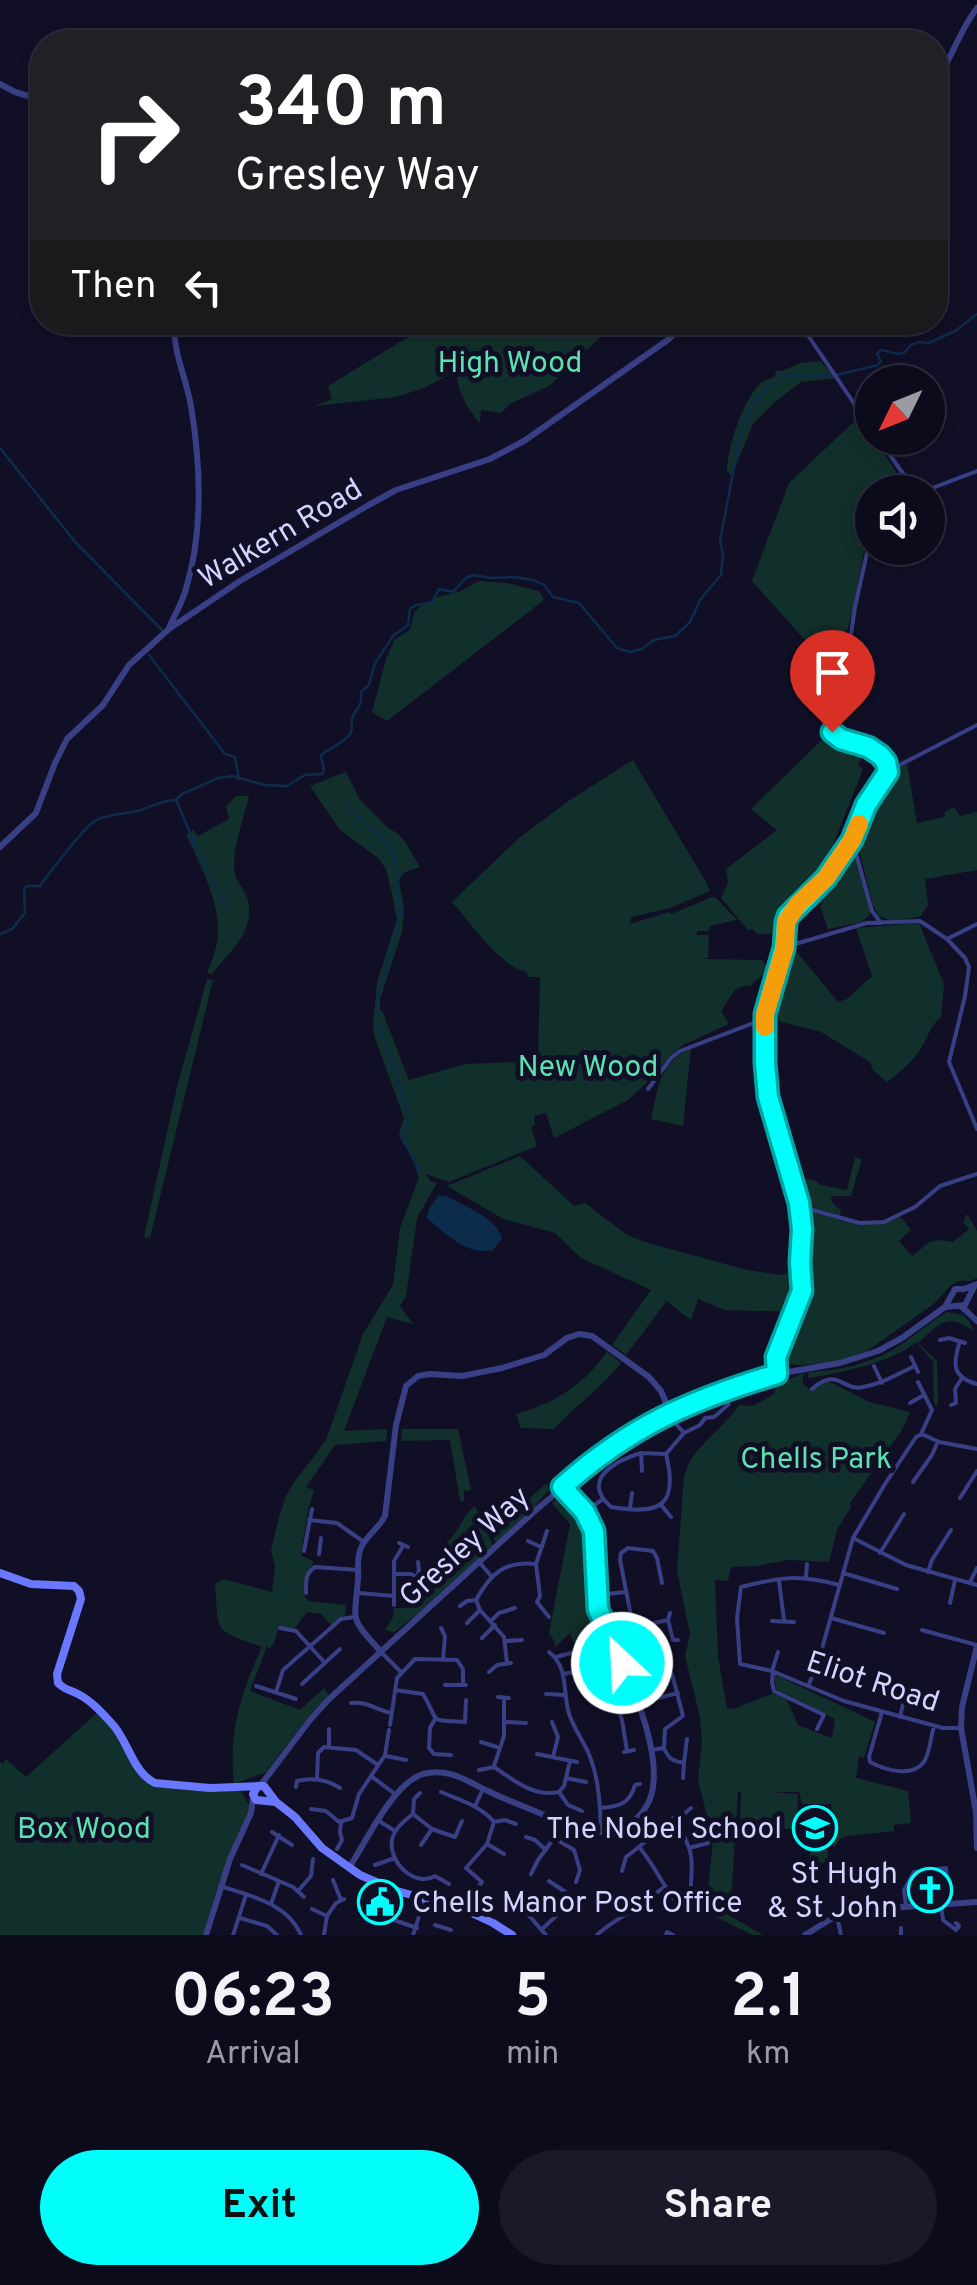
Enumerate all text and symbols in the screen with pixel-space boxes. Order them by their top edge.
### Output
text: 340 m [235,62,447,151]
icon: right [70,70,200,200]
text: Gresley Way [235,149,480,206]
icon: left [176,260,231,315]
text: Then [70,263,156,312]
park label: High Wood [438,346,582,383]
north arrow [855,365,945,455]
map controls [855,365,945,565]
street label: Walkern Road [193,472,370,599]
button: sound [855,475,945,565]
pin [790,630,875,733]
icon: arrive [805,645,860,700]
park label: New Wood [518,1050,658,1087]
park label: Chells Park [740,1442,892,1479]
street label: Gresley Way [393,1479,539,1616]
position arrow [570,1611,674,1715]
street label: Eliot Road [801,1645,943,1722]
school or university icon: The Nobel School [792,1805,838,1851]
park label: Box Wood [17,1812,151,1849]
place label: The Nobel School [546,1812,782,1849]
place label: St Hugh & St John [767,1857,898,1928]
church icon: St Hugh & St John [907,1867,953,1913]
public building icon: Chells Manor Post Office [357,1879,403,1925]
place label: Chells Manor Post Office [412,1886,742,1923]
text: 06:23 [171,1962,335,2038]
text: 5 [514,1962,551,2038]
text: 2.1 [730,1962,806,2038]
text: Arrival [205,2035,301,2075]
text: min [506,2035,559,2075]
text: km [746,2035,790,2075]
button: Exit [40,2150,479,2265]
button: Share [499,2150,937,2265]

